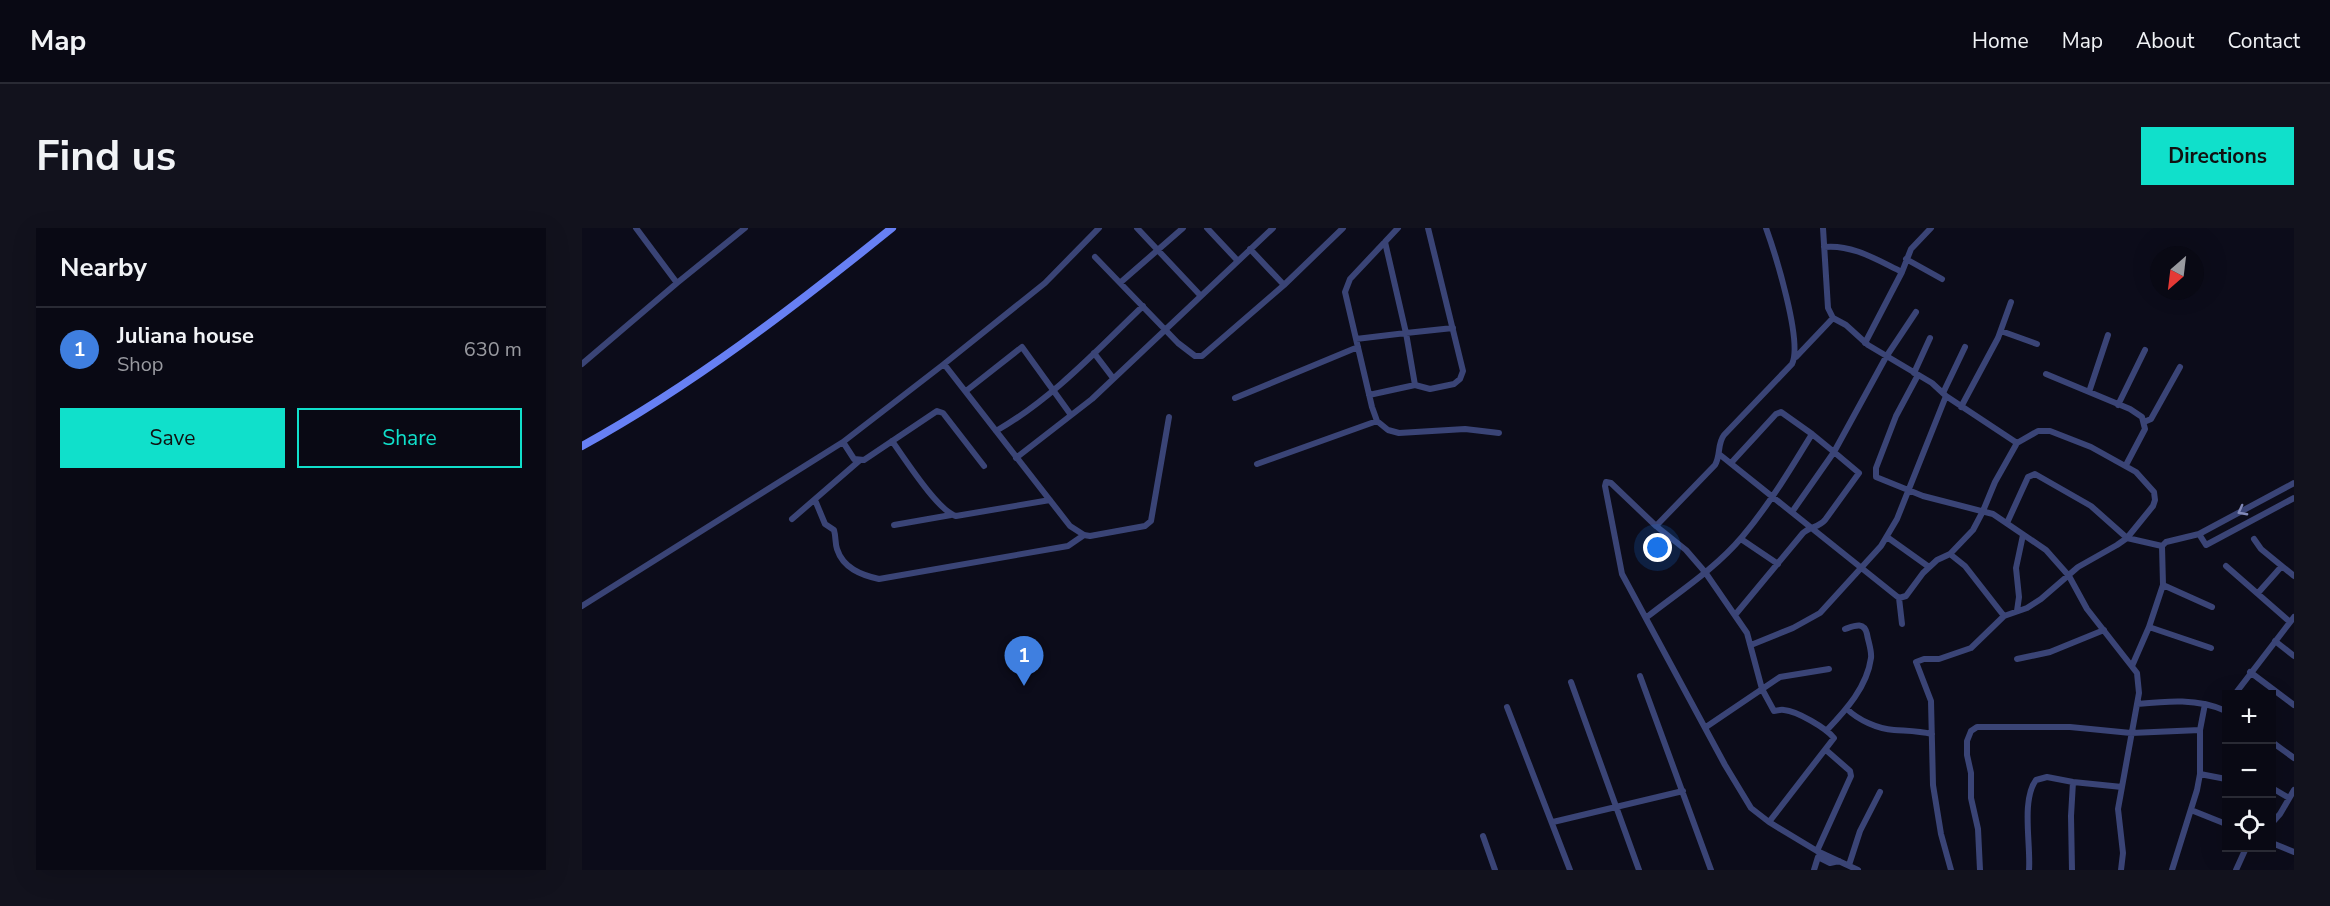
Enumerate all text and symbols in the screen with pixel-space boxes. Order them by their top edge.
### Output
text: Map [30,22,86,60]
text: Home [1972,27,2029,55]
text: Map [2062,27,2103,55]
text: About [2136,27,2194,55]
text: Contact [2227,27,2300,55]
button: Directions [2141,127,2294,185]
text: Find us [36,128,176,185]
north arrow [2150,246,2204,300]
text: Nearby [60,250,147,285]
text: Juliana house [117,321,254,351]
text: 1 [74,336,86,363]
text: 630 m [464,336,522,363]
text: Shop [117,351,163,378]
button: Save [60,408,285,468]
button: Share [297,408,522,468]
one-way arrow [2238,504,2248,515]
your location [1643,533,1672,562]
pin: 1 [1004,636,1044,686]
map controls [2222,690,2276,852]
button: + [2222,690,2276,744]
button: − [2222,744,2276,798]
button: locate [2222,798,2276,852]

